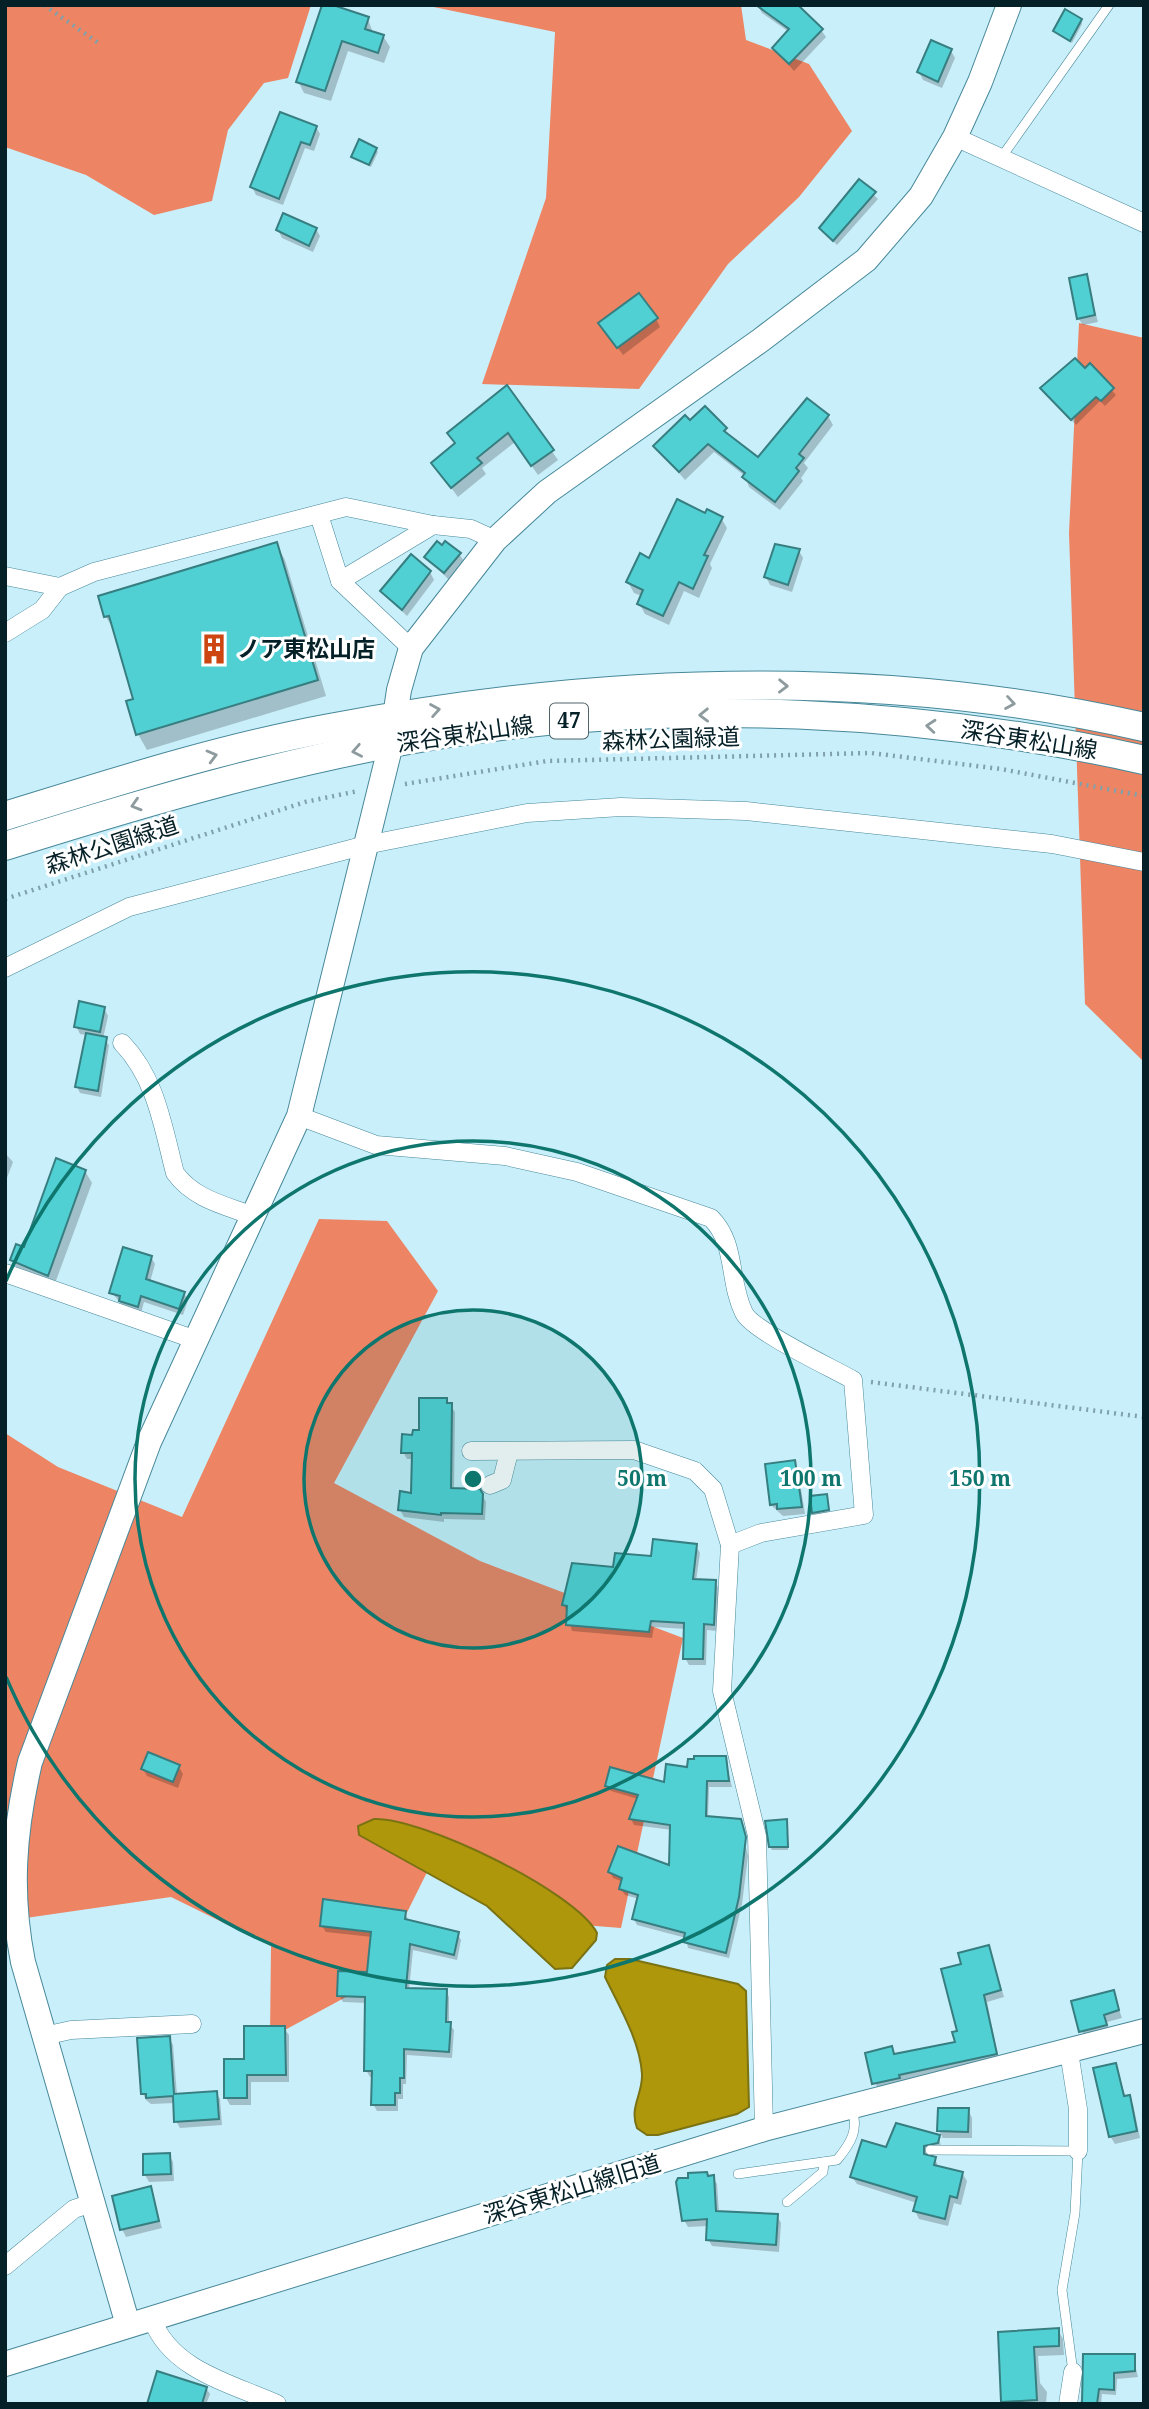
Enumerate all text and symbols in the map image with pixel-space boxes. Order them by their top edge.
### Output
building icon: ノア東松山店 [197,632,231,666]
place label: ノア東松山店 [237,632,375,664]
one-way arrow [778,678,789,693]
one-way arrow [1004,695,1016,710]
one-way arrow [429,703,441,718]
road number: 47 [550,704,588,738]
street label: 深谷東松山線 [394,708,535,758]
one-way arrow [699,708,710,723]
street label: 深谷東松山線 [959,712,1100,766]
one-way arrow [926,718,937,733]
street label: 森林公園緑道 [601,720,740,756]
one-way arrow [351,743,363,758]
one-way arrow [206,750,218,764]
one-way arrow [130,797,142,812]
street label: 森林公園緑道 [41,808,182,881]
text: 50 m [617,1464,667,1492]
text: 100 m [780,1464,842,1492]
text: 150 m [949,1464,1011,1492]
centre of rings [461,1467,485,1491]
street label: 深谷東松山線旧道 [479,2146,664,2230]

